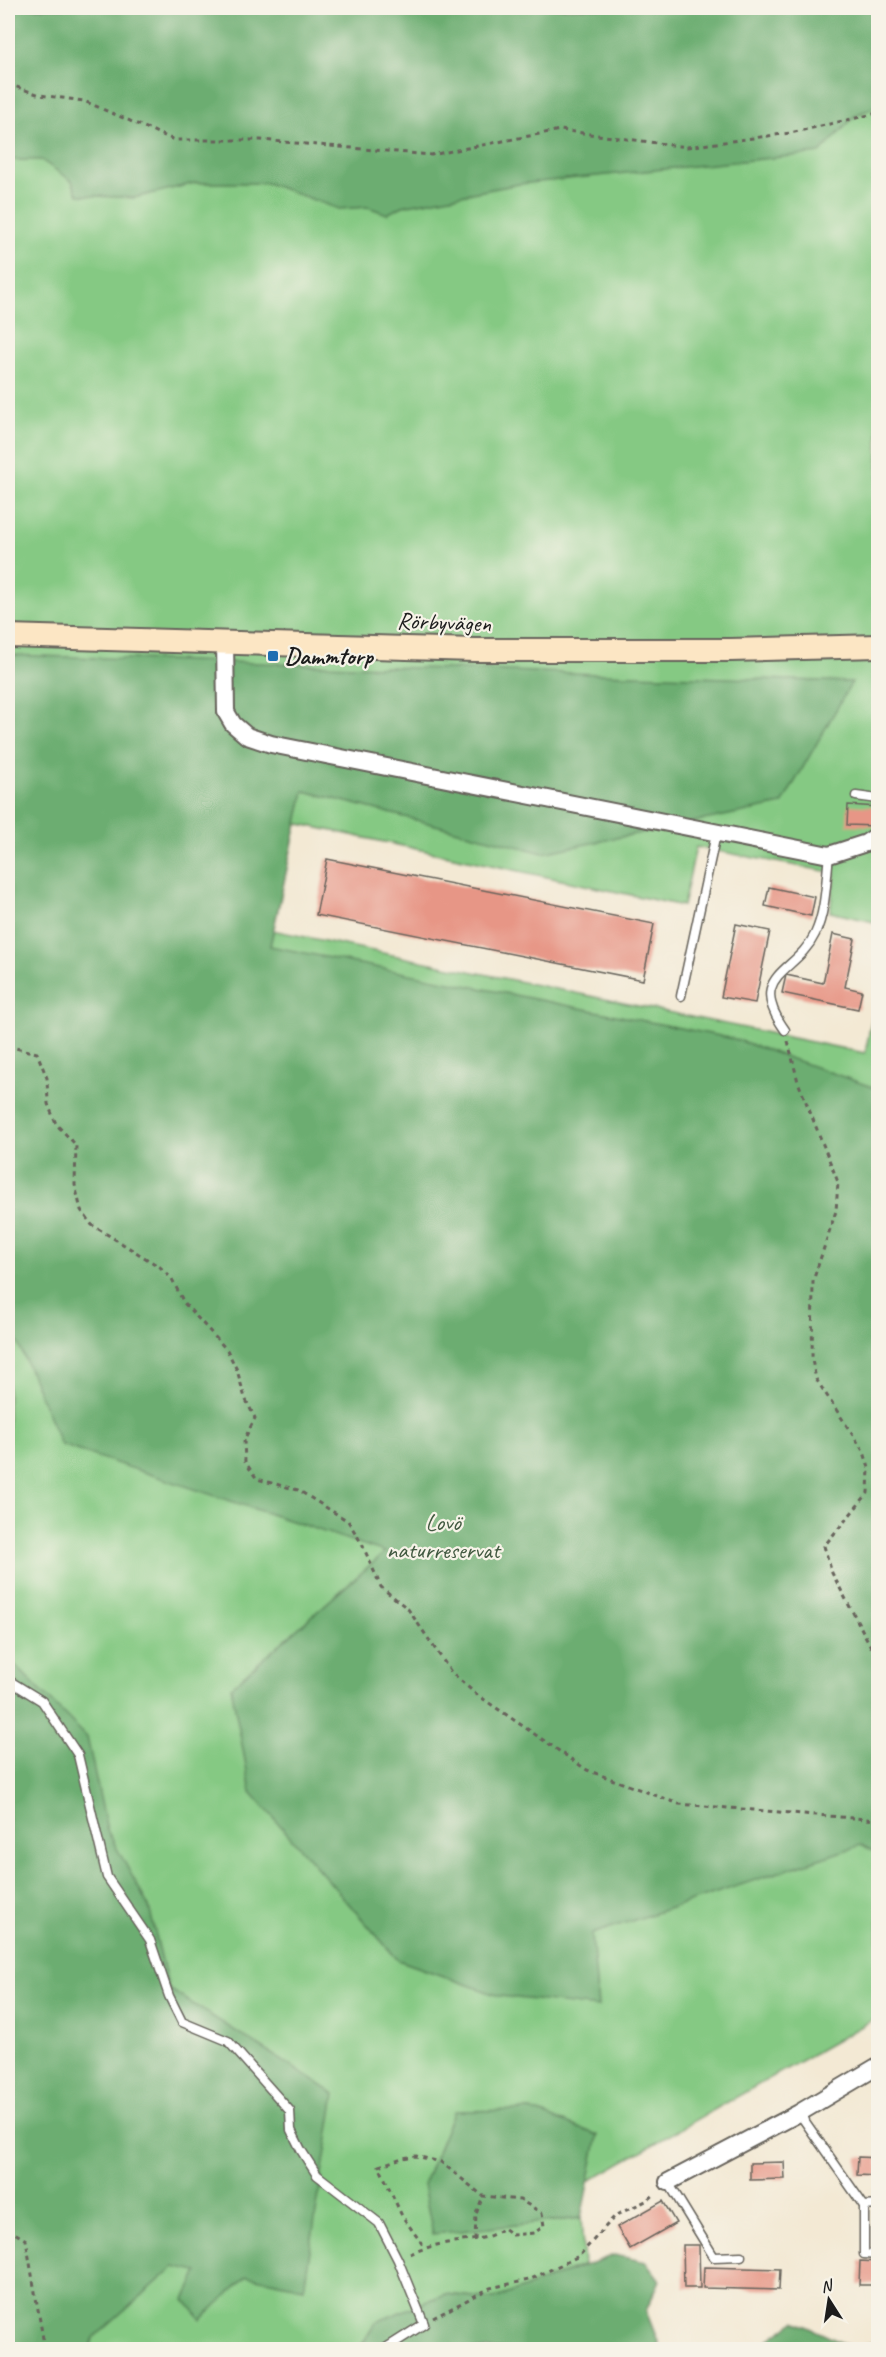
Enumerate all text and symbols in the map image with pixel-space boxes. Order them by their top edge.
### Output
street label: Rörbyvägen [396,605,492,639]
place label: Dammtorp [285,641,374,671]
marker: Dammtorp [266,649,280,663]
park label: Lovö naturreservat [386,1507,502,1565]
north arrow [799,2270,859,2330]
text: N [819,2275,836,2297]

